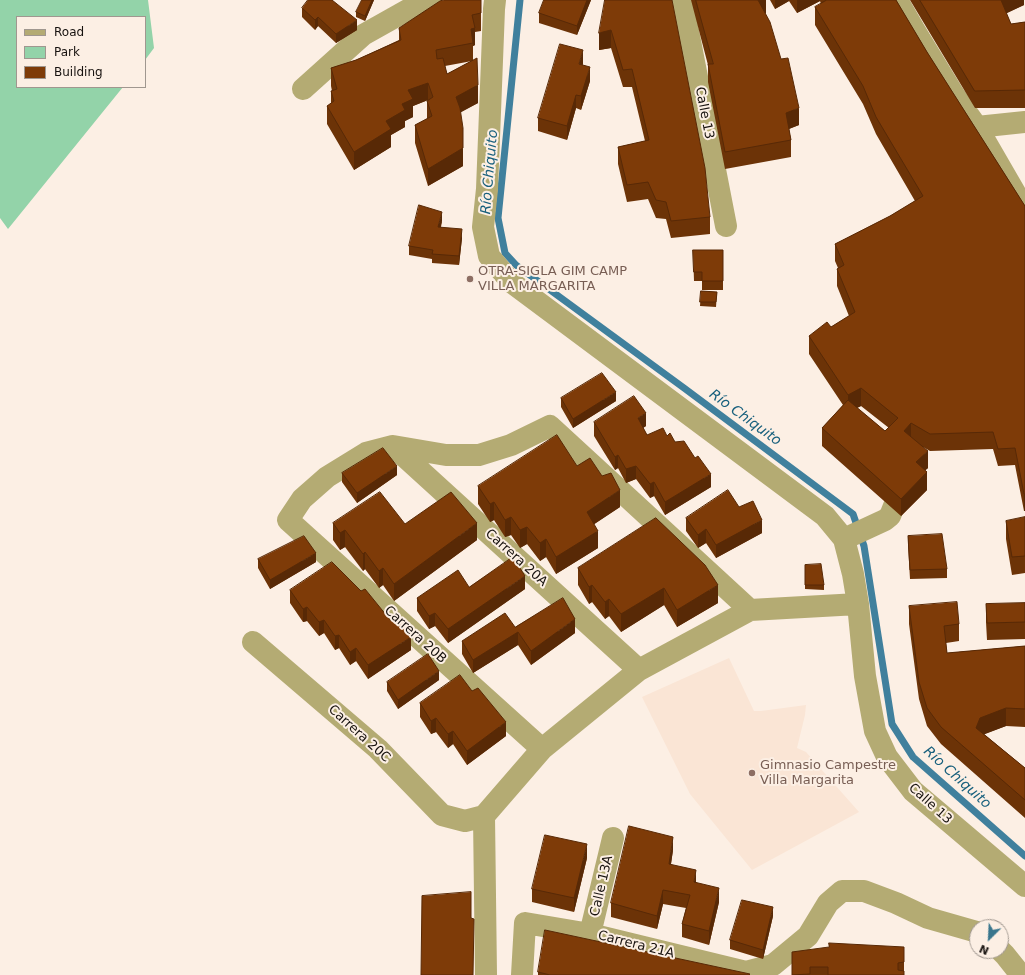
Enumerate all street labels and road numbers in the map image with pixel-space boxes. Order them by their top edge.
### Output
street label: Calle 13 [691,86,717,140]
street label: Carrera 20A [482,526,550,590]
street label: Carrera 20B [381,603,449,667]
street label: Carrera 20C [325,702,393,766]
street label: Calle 13 [905,780,955,828]
street label: Calle 13A [587,854,617,918]
street label: Carrera 21A [596,928,676,962]

